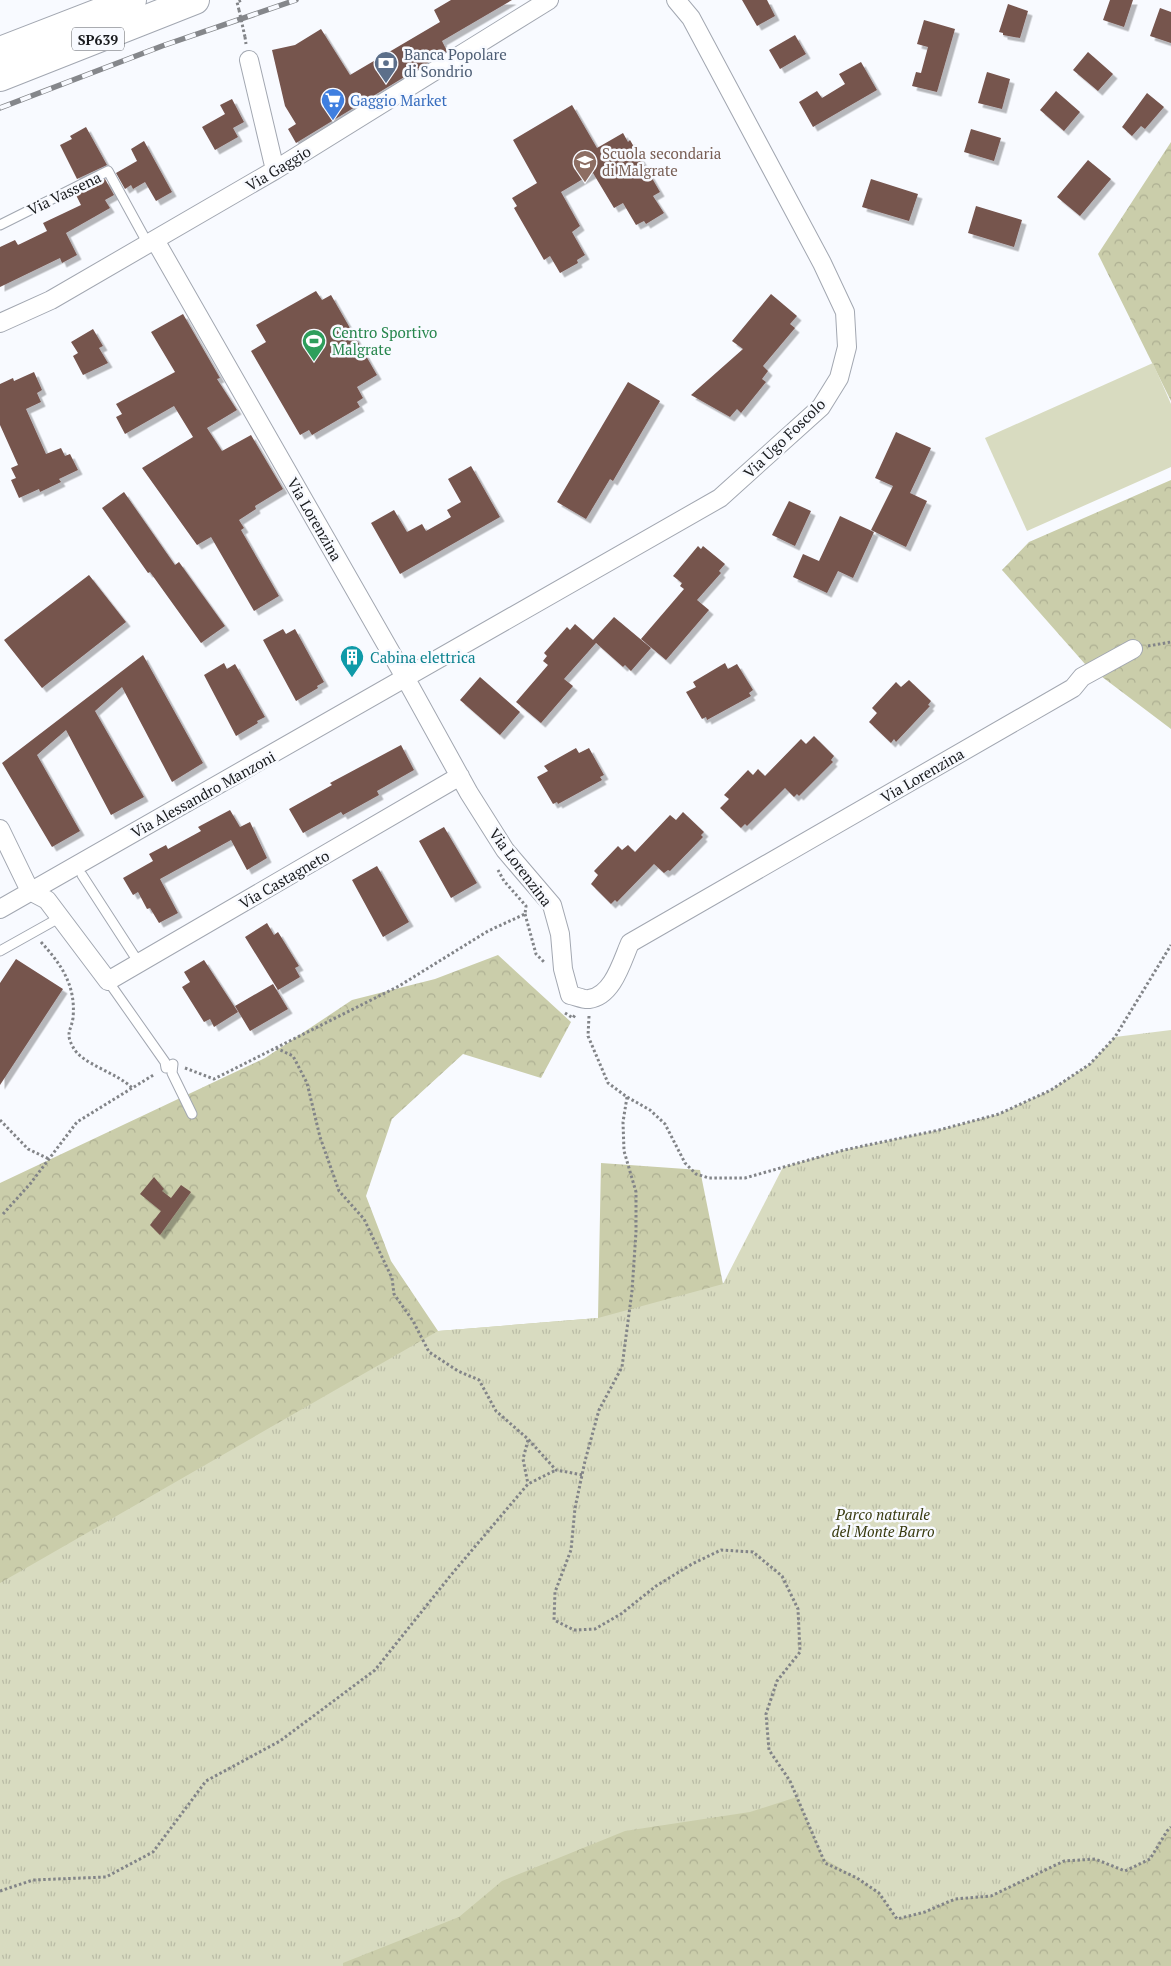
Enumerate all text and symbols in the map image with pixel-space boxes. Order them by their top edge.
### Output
road number: SP639 [72,28,124,50]
place label: Banca Popolare di Sondrio [404,44,507,81]
bank icon: Banca Popolare di Sondrio [373,50,399,84]
supermarket icon: Gaggio Market [320,87,346,121]
place label: Gaggio Market [350,90,448,110]
street label: Via Gaggio [242,141,314,195]
place label: Scuola secondaria di Malgrate [602,143,722,180]
school or university icon: Scuola secondaria di Malgrate [572,149,598,183]
street label: Via Vassena [24,166,104,219]
place label: Centro Sportivo Malgrate [332,322,437,359]
sports icon: Centro Sportivo Malgrate [301,328,327,362]
street label: Via Ugo Foscolo [739,394,829,482]
street label: Via Lorenzina [283,474,347,565]
building icon: Cabina elettrica [339,644,365,678]
place label: Cabina elettrica [370,647,476,667]
street label: Via Lorenzina [877,743,968,807]
street label: Via Alessandro Manzoni [127,746,279,842]
street label: Via Lorenzina [485,824,557,911]
street label: Via Castagneto [235,845,333,913]
park label: Parco naturale del Monte Barro [831,1504,935,1541]

